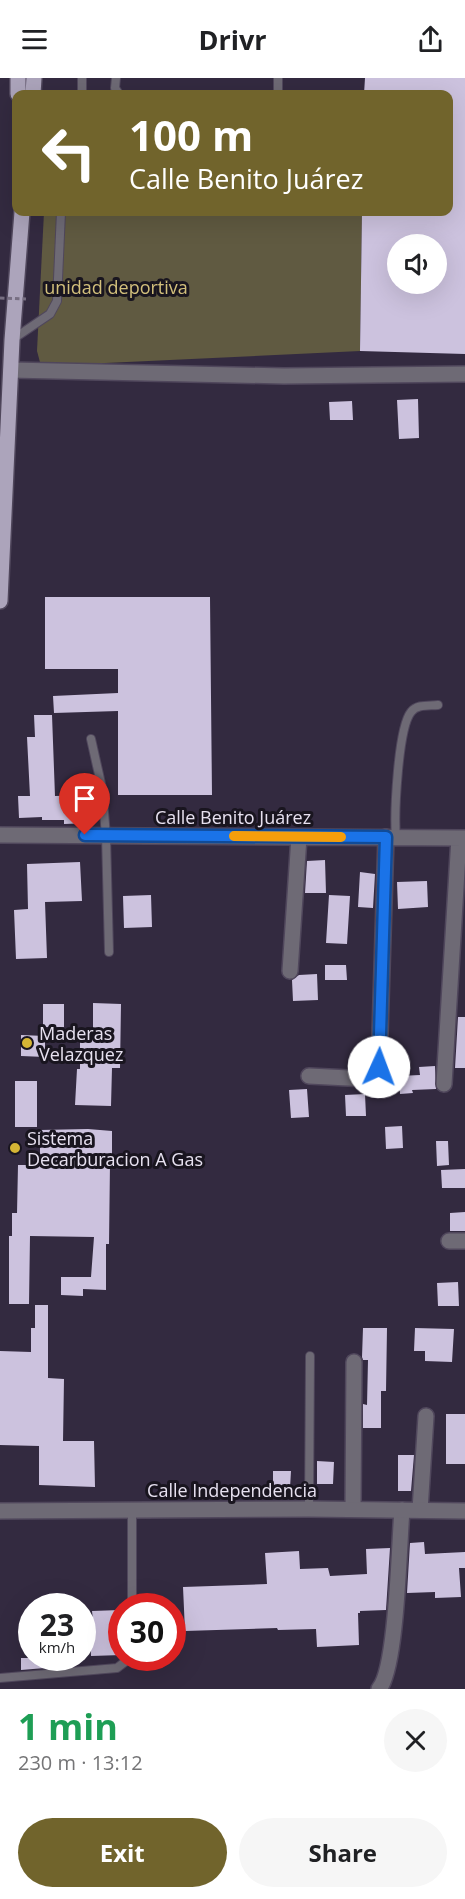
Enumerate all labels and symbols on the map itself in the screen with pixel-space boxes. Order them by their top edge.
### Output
park label: unidad deportiva [44,275,188,299]
pin [59,773,110,835]
street label: Calle Benito Juárez [155,805,311,829]
place label: Maderas Velazquez [39,1021,123,1066]
position arrow [347,1035,411,1099]
marker: Maderas Velazquez [20,1036,34,1050]
place label: Sistema Decarburacion A Gas [27,1126,203,1171]
marker: Sistema Decarburacion A Gas [8,1141,22,1155]
street label: Calle Independencia [147,1478,317,1502]
speed limit sign: 30 [108,1593,186,1671]

